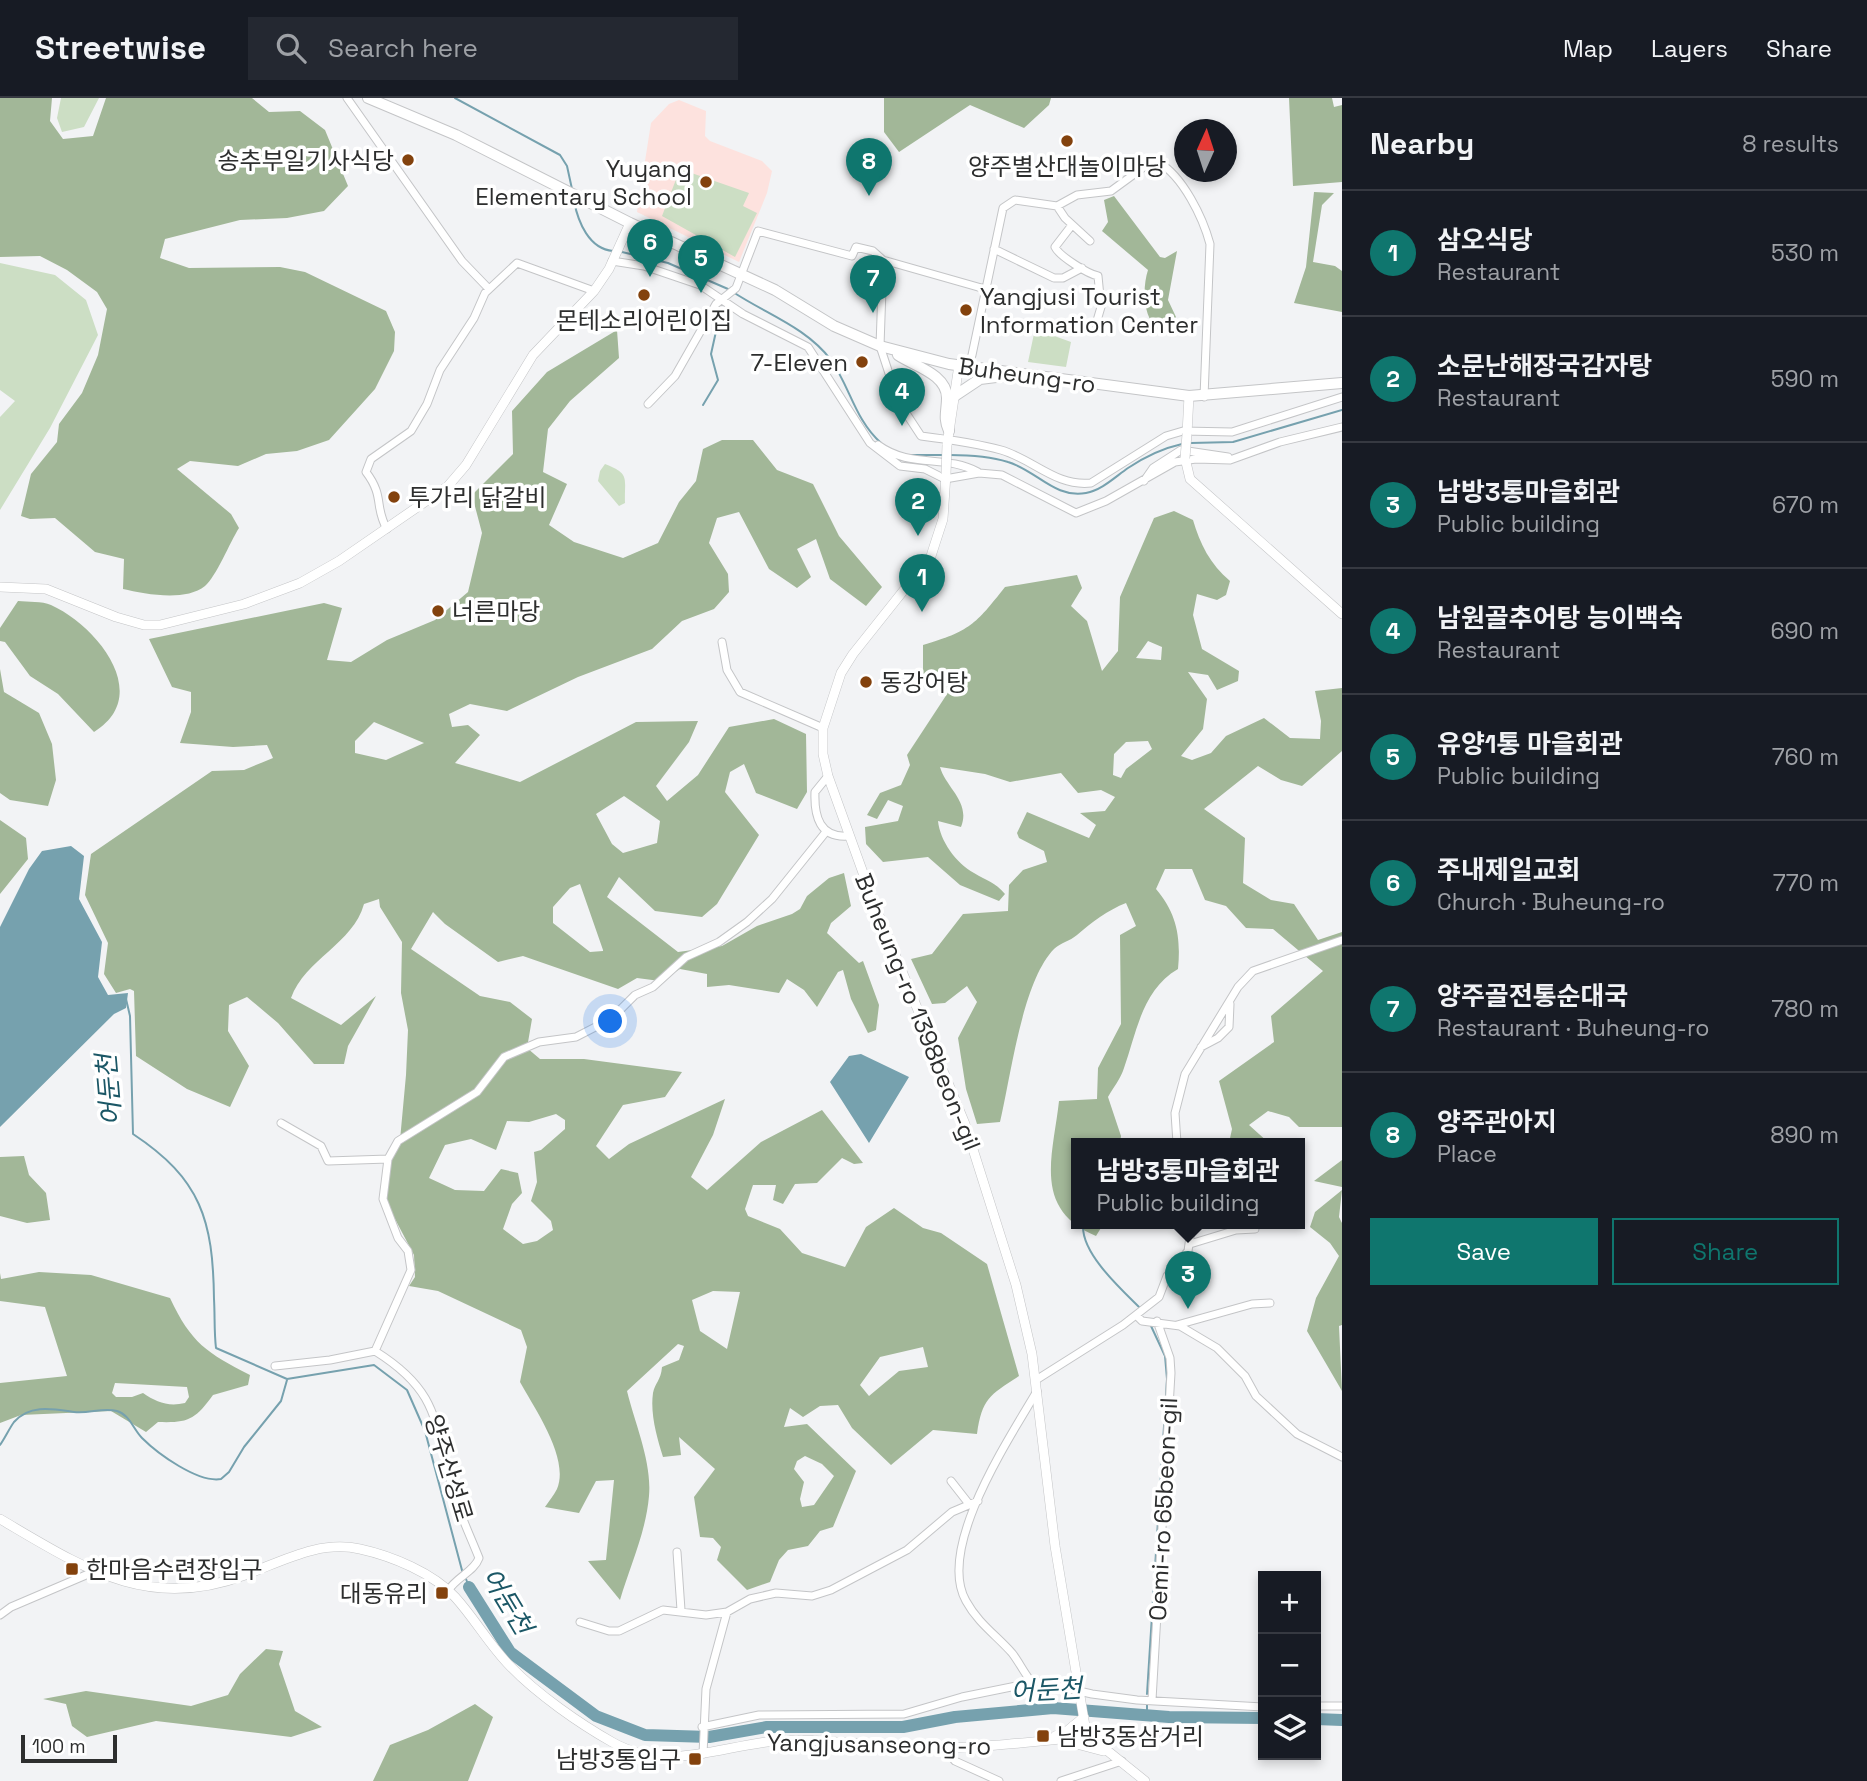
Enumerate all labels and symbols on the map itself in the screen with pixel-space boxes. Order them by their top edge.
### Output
north arrow [1174,119,1237,182]
marker: 양주별산대놀이마당 [1059,133,1075,149]
pin: 8 [846,138,892,196]
place label: 송추부일기사식당 [217,145,394,176]
place label: 양주별산대놀이마당 [968,151,1166,182]
marker: 송추부일기사식당 [400,152,416,168]
place label: Yuyang Elementary School [475,153,692,212]
marker: Yuyang Elementary School [698,174,714,190]
pin: 6 [627,219,673,277]
pin: 5 [678,235,724,293]
pin: 7 [850,255,896,313]
place label: Yangjusi Tourist Information Center [980,281,1198,340]
marker: 몬테소리어린이집 [636,287,652,303]
marker: Yangjusi Tourist Information Center [958,302,974,318]
place label: 몬테소리어린이집 [556,305,732,336]
place label: 7-Eleven [750,347,848,378]
street label: Buheung-ro [956,350,1098,400]
marker: 7-Eleven [854,354,870,370]
pin: 4 [879,368,925,426]
pin: 2 [895,478,941,536]
place label: 투가리 닭갈비 [408,482,547,513]
marker: 투가리 닭갈비 [386,489,402,505]
pin: 1 [899,554,945,612]
place label: 너른마당 [452,596,540,627]
marker: 너른마당 [430,603,446,619]
place label: 동강어탕 [880,667,968,698]
marker: 동강어탕 [858,674,874,690]
street label: Buheung-ro 1398beon-gil [848,869,988,1155]
your location [593,1004,627,1038]
water label: 어둔천 [89,1050,129,1127]
pin: 3 [1165,1251,1211,1309]
street label: Oemi-ro 65beon-gil [1142,1396,1184,1622]
street label: 양주산성로 [418,1411,480,1525]
place label: 한마음수련장입구 [86,1554,263,1585]
marker: 한마음수련장입구 [64,1561,80,1577]
water label: 어둔천 [474,1561,542,1643]
place label: 대동유리 [340,1578,428,1609]
marker: 대동유리 [434,1585,450,1601]
water label: 어둔천 [1009,1671,1086,1709]
place label: 남방3동삼거리 [1057,1721,1204,1752]
street label: Yangjusanseong-ro [767,1727,991,1761]
marker: 남방3동삼거리 [1035,1728,1051,1744]
scale bar [21,1732,117,1764]
place label: 남방3통입구 [556,1744,681,1775]
marker: 남방3통입구 [687,1751,703,1767]

